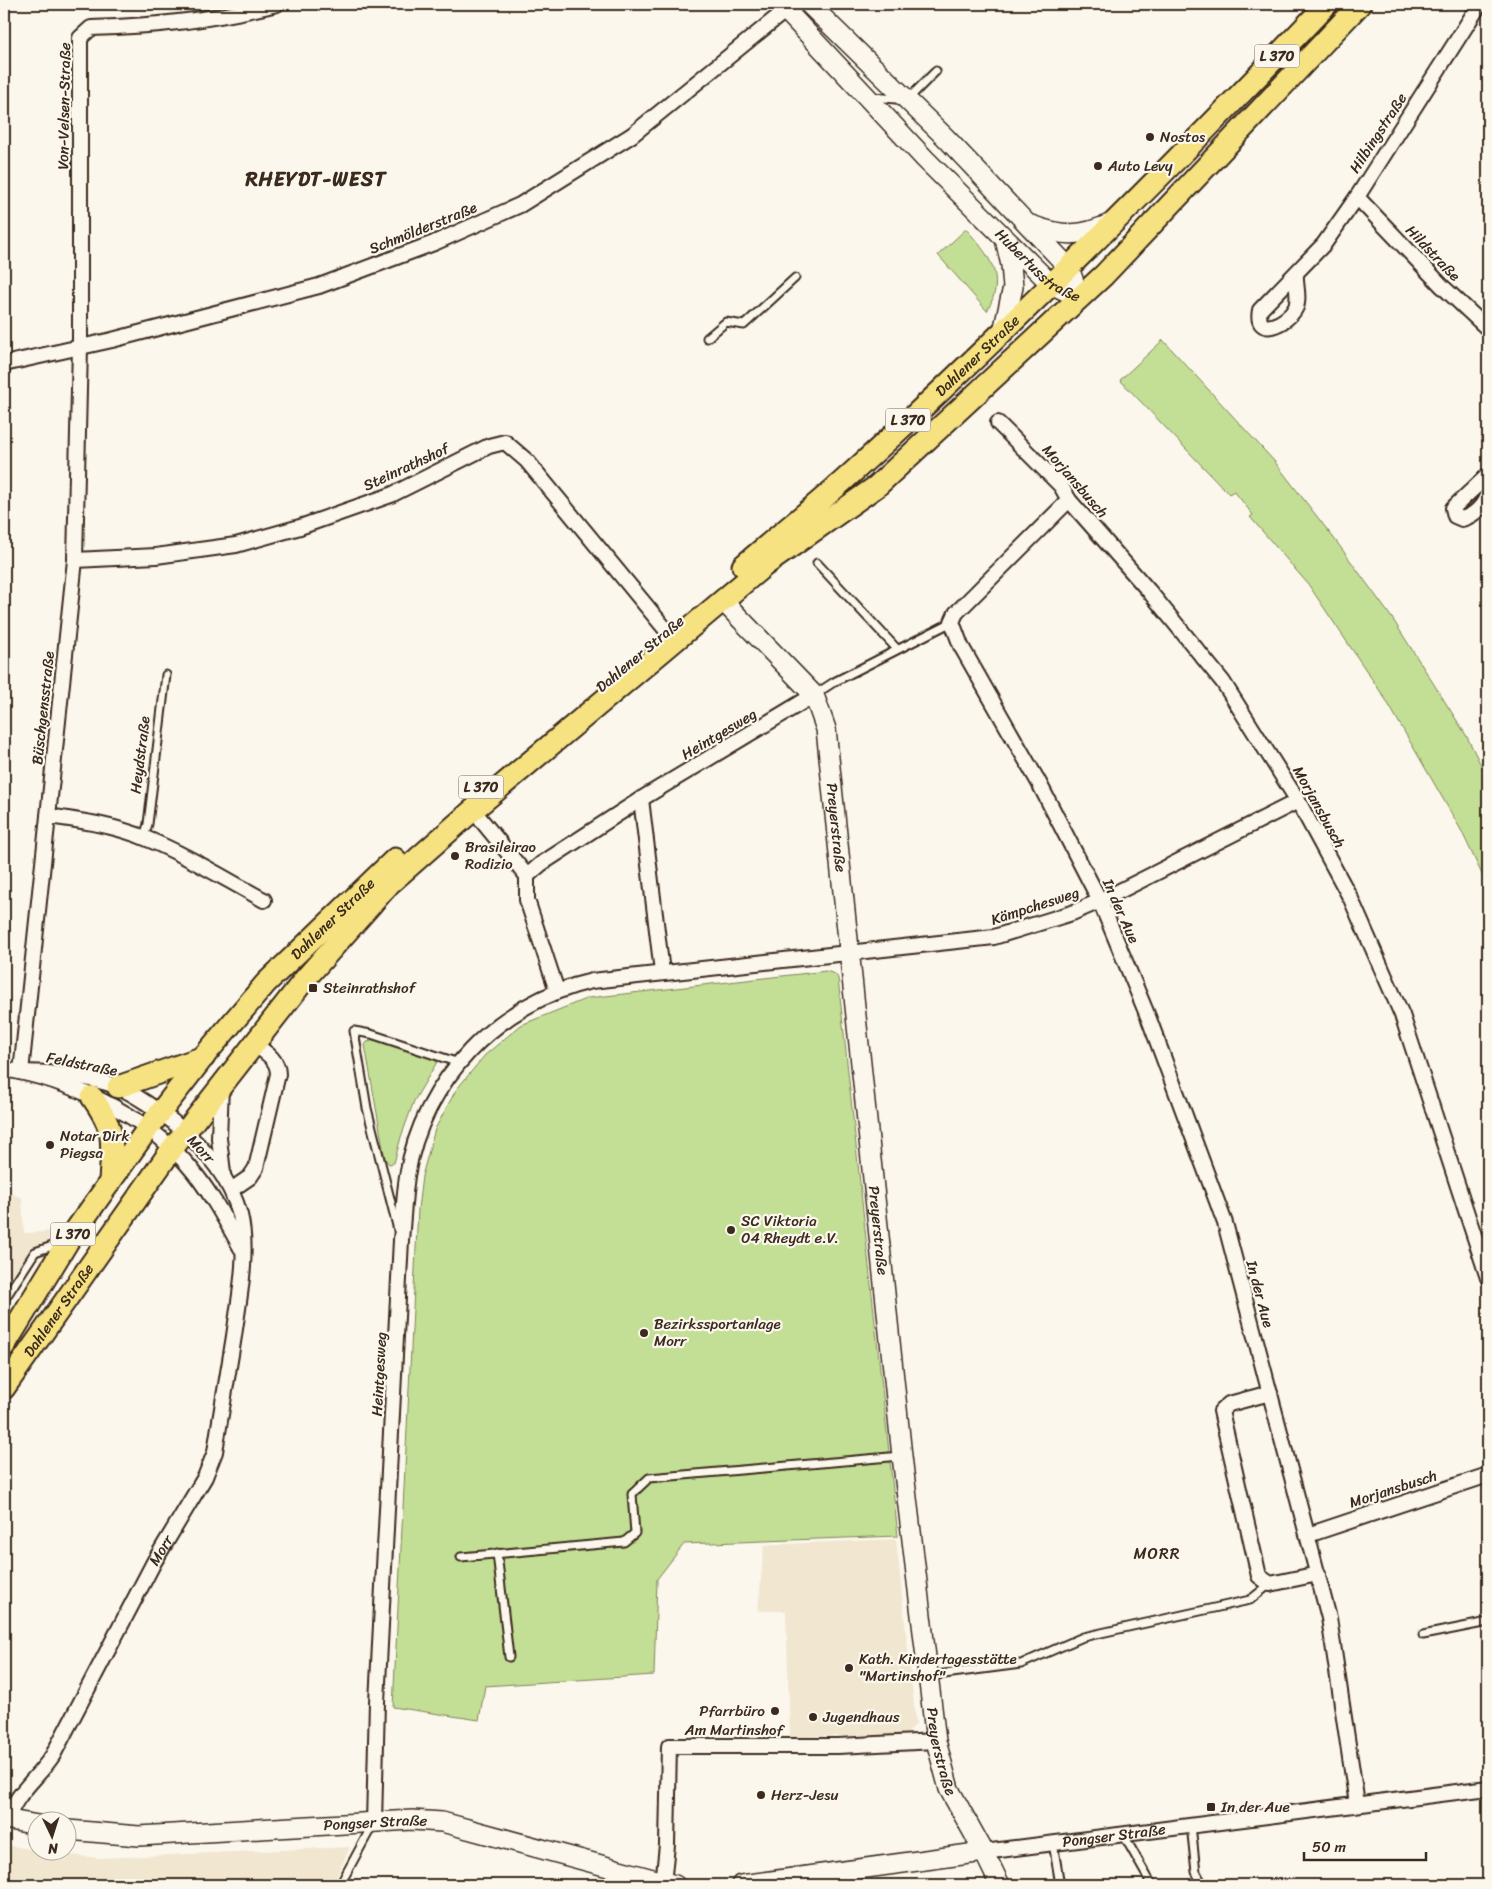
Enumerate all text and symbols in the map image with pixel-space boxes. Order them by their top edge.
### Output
street label: Von-Velsen-Straße [50,42,78,170]
road number: L 370 [1254,44,1300,68]
street label: Hilbingstraße [1342,87,1414,178]
place label: Nostos [1160,124,1206,150]
marker: Nostos [1144,131,1156,143]
place label: Auto Levy [1107,153,1173,179]
marker: Auto Levy [1092,160,1104,172]
district label: RHEYDT-WEST [244,162,387,197]
street label: Schmölderstraße [365,194,481,262]
street label: Hildstraße [1399,218,1467,288]
street label: Hubertusstraße [989,222,1085,310]
street label: Dahlener Straße [929,308,1026,403]
road number: L 370 [886,408,930,432]
street label: Steinrathshof [359,435,455,498]
street label: Morjansbusch [1035,438,1115,524]
street label: Dahlener Straße [590,609,691,699]
street label: Büschgensstraße [24,650,62,766]
street label: Heintgesweg [676,701,762,767]
street label: Heydstraße [122,715,158,795]
street label: Morjansbusch [1286,761,1352,853]
road number: L 370 [458,776,504,799]
street label: Preyerstraße [819,782,854,874]
place label: Brasileirao Rodizio [465,834,537,877]
marker: Brasileirao Rodizio [449,850,461,862]
street label: Dahlener Straße [284,871,381,966]
street label: In der Aue [1095,873,1147,948]
street label: Kämpchesweg [987,879,1083,933]
place label: Steinrathshof [323,975,417,1001]
marker: Steinrathshof [307,982,319,994]
street label: Feldstraße [44,1044,120,1084]
place label: Notar Dirk Piegsa [60,1123,130,1166]
street label: Morr [181,1128,222,1170]
marker: Notar Dirk Piegsa [44,1139,56,1151]
street label: Preyerstraße [861,1184,896,1277]
place label: SC Viktoria 04 Rheydt e.V. [741,1208,839,1251]
road number: L 370 [50,1222,96,1246]
marker: SC Viktoria 04 Rheydt e.V. [725,1224,737,1236]
street label: In der Aue [1238,1256,1281,1331]
street label: Dahlener Straße [16,1258,101,1363]
place label: Bezirkssportanlage Morr [654,1311,781,1354]
marker: Bezirkssportanlage Morr [638,1327,650,1339]
street label: Heintgesweg [364,1331,394,1417]
street label: Morjansbusch [1346,1463,1440,1515]
street label: Morr [141,1529,181,1571]
district label: MORR [1134,1539,1180,1568]
place label: Kath. Kindertagesstätte "Martinshof" [859,1646,1017,1689]
marker: Kath. Kindertagesstätte "Martinshof" [843,1662,855,1674]
place label: Pfarrbüro [699,1698,765,1724]
place label: Jugendhaus [822,1704,900,1730]
marker: Pfarrbüro [769,1705,781,1717]
street label: Preyerstraße [919,1706,964,1801]
marker: Jugendhaus [807,1711,819,1723]
street label: Am Martinshof [684,1717,785,1743]
place label: Herz-Jesu [771,1782,839,1808]
marker: Herz-Jesu [755,1789,767,1801]
place label: In der Aue [1220,1794,1290,1820]
marker: In der Aue [1205,1801,1217,1813]
street label: Pongser Straße [323,1807,428,1838]
north arrow [28,1812,78,1862]
street label: Pongser Straße [1061,1816,1168,1855]
scale bar [1304,1829,1427,1861]
text: 50 m [1312,1834,1347,1860]
text: N [47,1836,60,1861]

